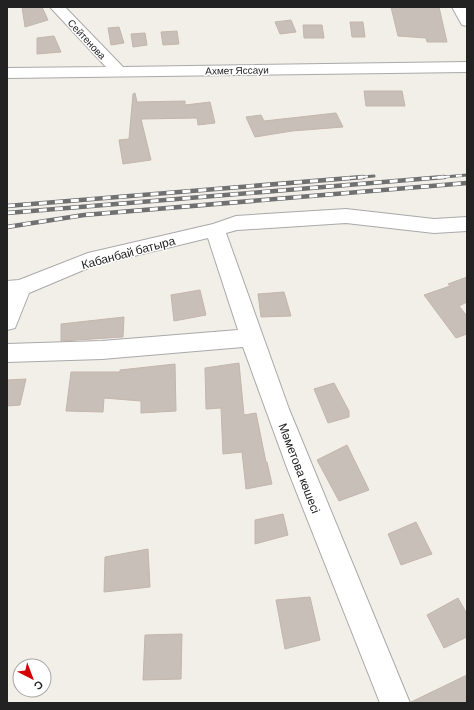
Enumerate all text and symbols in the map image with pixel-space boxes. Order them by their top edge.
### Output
street label: Сейтенова [65,17,109,62]
street label: Ахмет Яссауи [205,63,269,77]
street label: Кабанбай батыра [80,233,177,272]
street label: Мәметова көшесі [276,421,324,515]
north arrow [12,658,52,698]
text: С [32,678,46,693]

